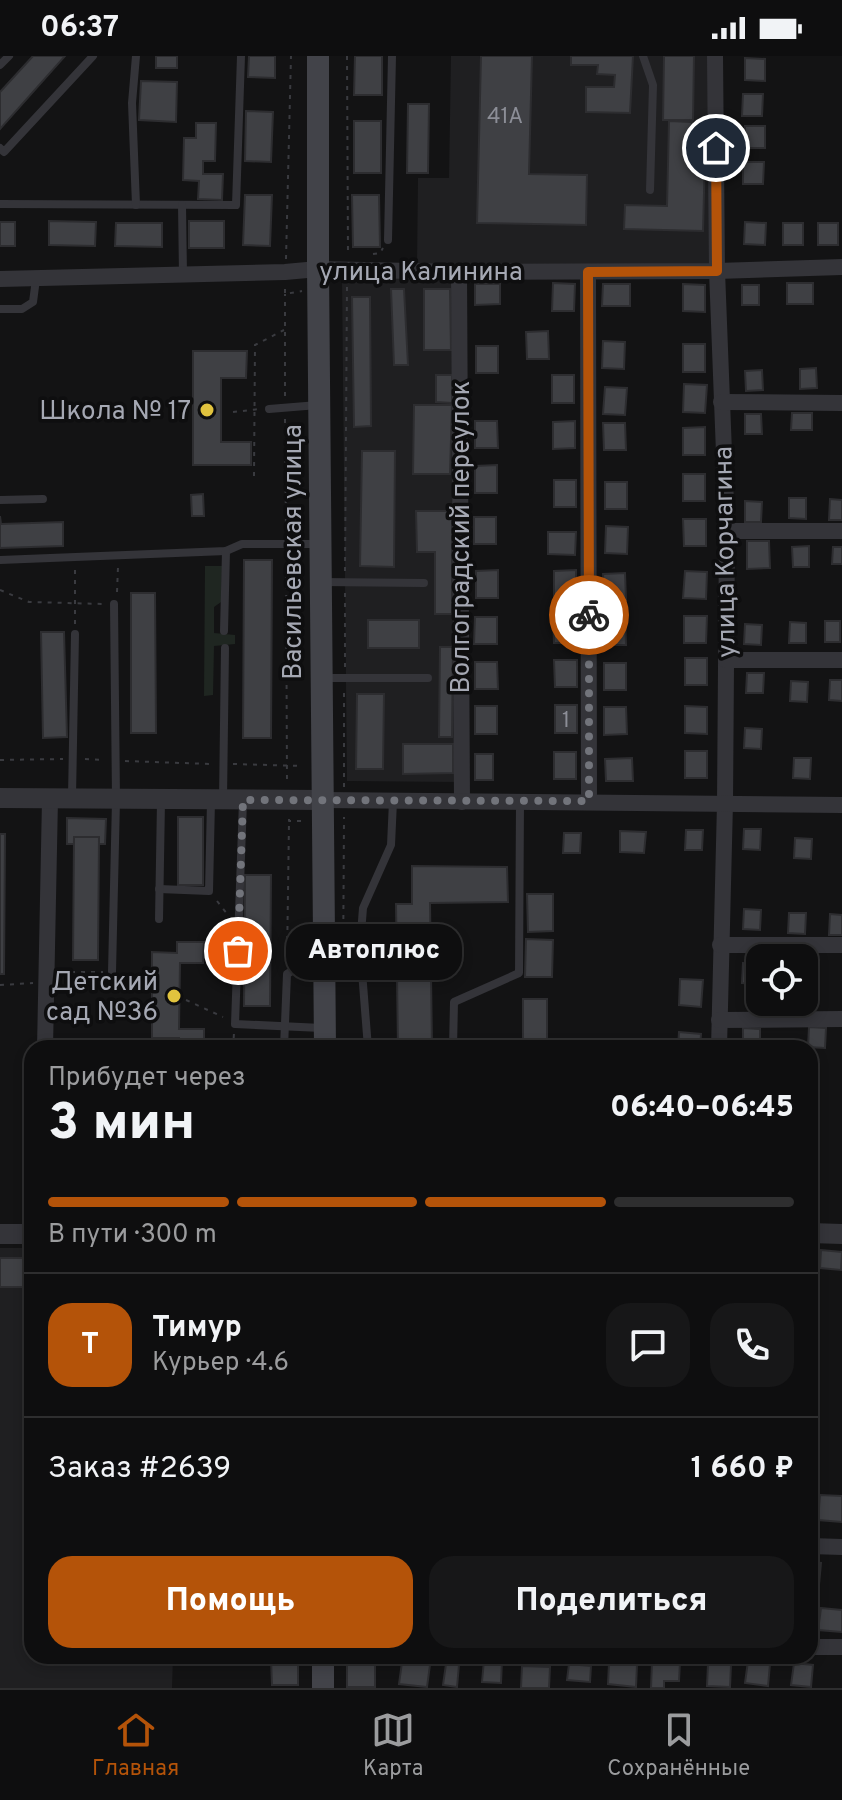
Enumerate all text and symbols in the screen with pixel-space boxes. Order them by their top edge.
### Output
text: 06:37 [40,10,119,47]
house number: 41А [487,104,523,131]
pin [682,114,750,182]
icon: home [694,126,738,170]
street label: улица Калинина [319,257,523,290]
street label: Волгоградский переулок [446,381,479,693]
place label: Школа № 17 [39,396,191,429]
marker: Школа № 17 [198,401,216,419]
street label: Васильевская улица [278,424,311,680]
street label: улица Корчагина [708,446,745,658]
courier [549,575,629,655]
icon: bike [567,593,611,637]
house number: 1 [562,708,570,735]
pin [204,917,272,985]
callout: Автоплюс [286,923,462,979]
icon: bag [216,929,260,973]
text: Автоплюс [308,935,440,968]
map controls [746,944,818,1016]
button: locate [746,944,818,1016]
place label: Детский сад №36 [46,967,158,1030]
marker: Детский сад №36 [165,987,183,1005]
text: Прибудет через [48,1062,246,1095]
text: 06:40–06:45 [610,1090,794,1127]
text: 3 мин [48,1092,195,1158]
text: В пути · 300 m [48,1219,217,1252]
button: chat [606,1303,690,1387]
button: phone [710,1303,794,1387]
text: Тимур [152,1310,242,1347]
text: Т [81,1327,99,1364]
text: Курьер · 4.6 [152,1347,289,1380]
text: Заказ #2639 [48,1451,231,1488]
text: 1 660 ₽ [691,1451,794,1488]
button: Помощь [48,1556,413,1648]
button: Поделиться [429,1556,794,1648]
tab: Главная [92,1708,179,1783]
tab: Карта [363,1708,423,1783]
tab: Сохранённые [607,1708,750,1783]

